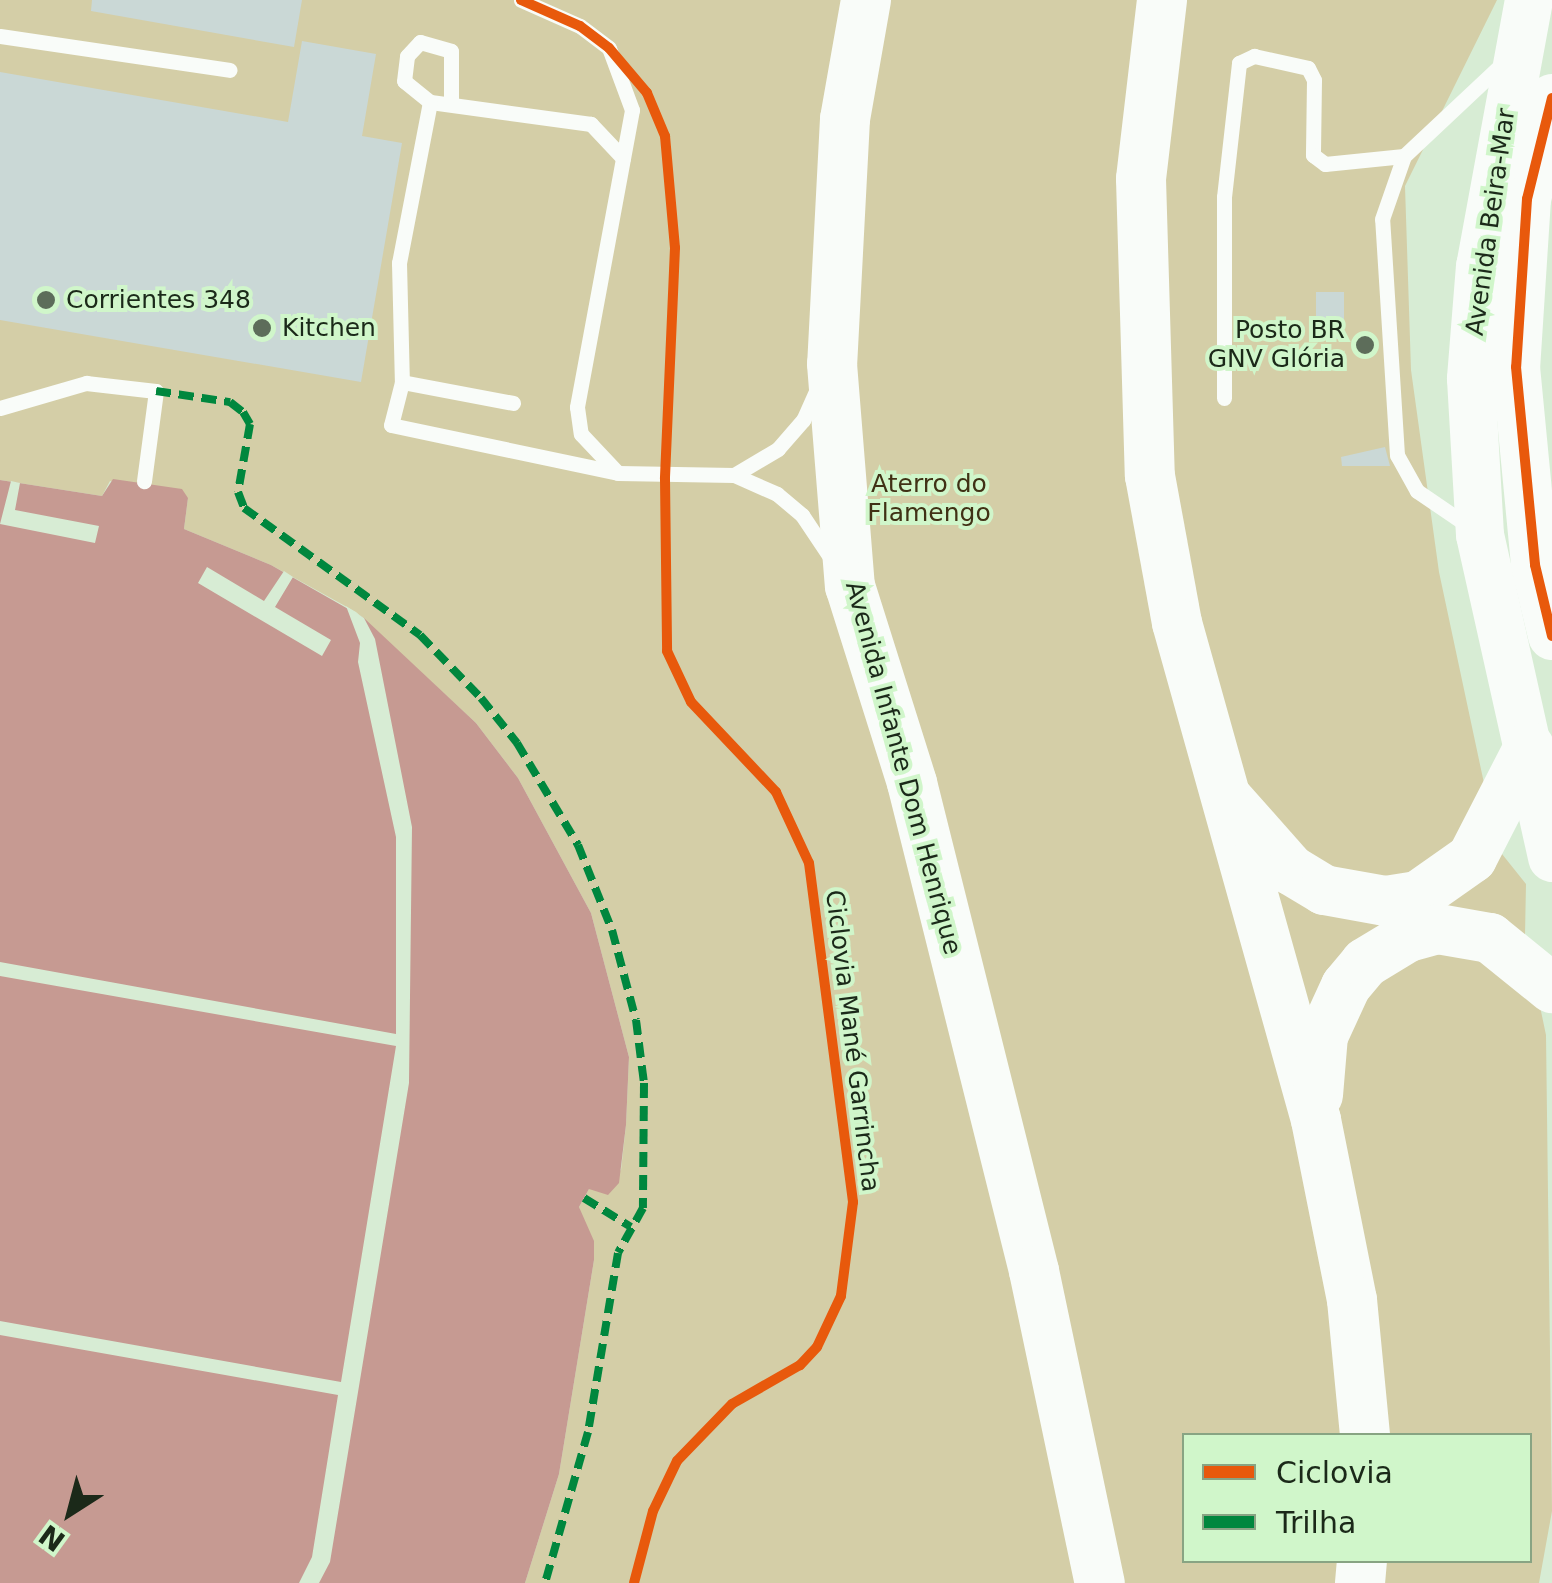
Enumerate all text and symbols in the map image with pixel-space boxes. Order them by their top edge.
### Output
street label: Avenida Beira-Mar [1460,107,1522,337]
place label: Corrientes 348 [66,285,251,315]
marker: Corrientes 348 [35,289,57,311]
place label: Kitchen [282,313,376,343]
place label: Posto BR GNV Glória [1208,316,1345,375]
marker: Kitchen [251,317,273,339]
marker: Posto BR GNV Glória [1354,334,1376,356]
park label: Aterro do Flamengo [867,470,991,529]
street label: Avenida Infante Dom Henrique [839,578,967,958]
street label: Ciclovia Mané Garrincha [819,888,885,1194]
legend [1182,1433,1532,1563]
text: Ciclovia [1276,1455,1393,1490]
north arrow [20,1463,120,1563]
text: Trilha [1276,1505,1356,1540]
text: N [33,1517,71,1558]

